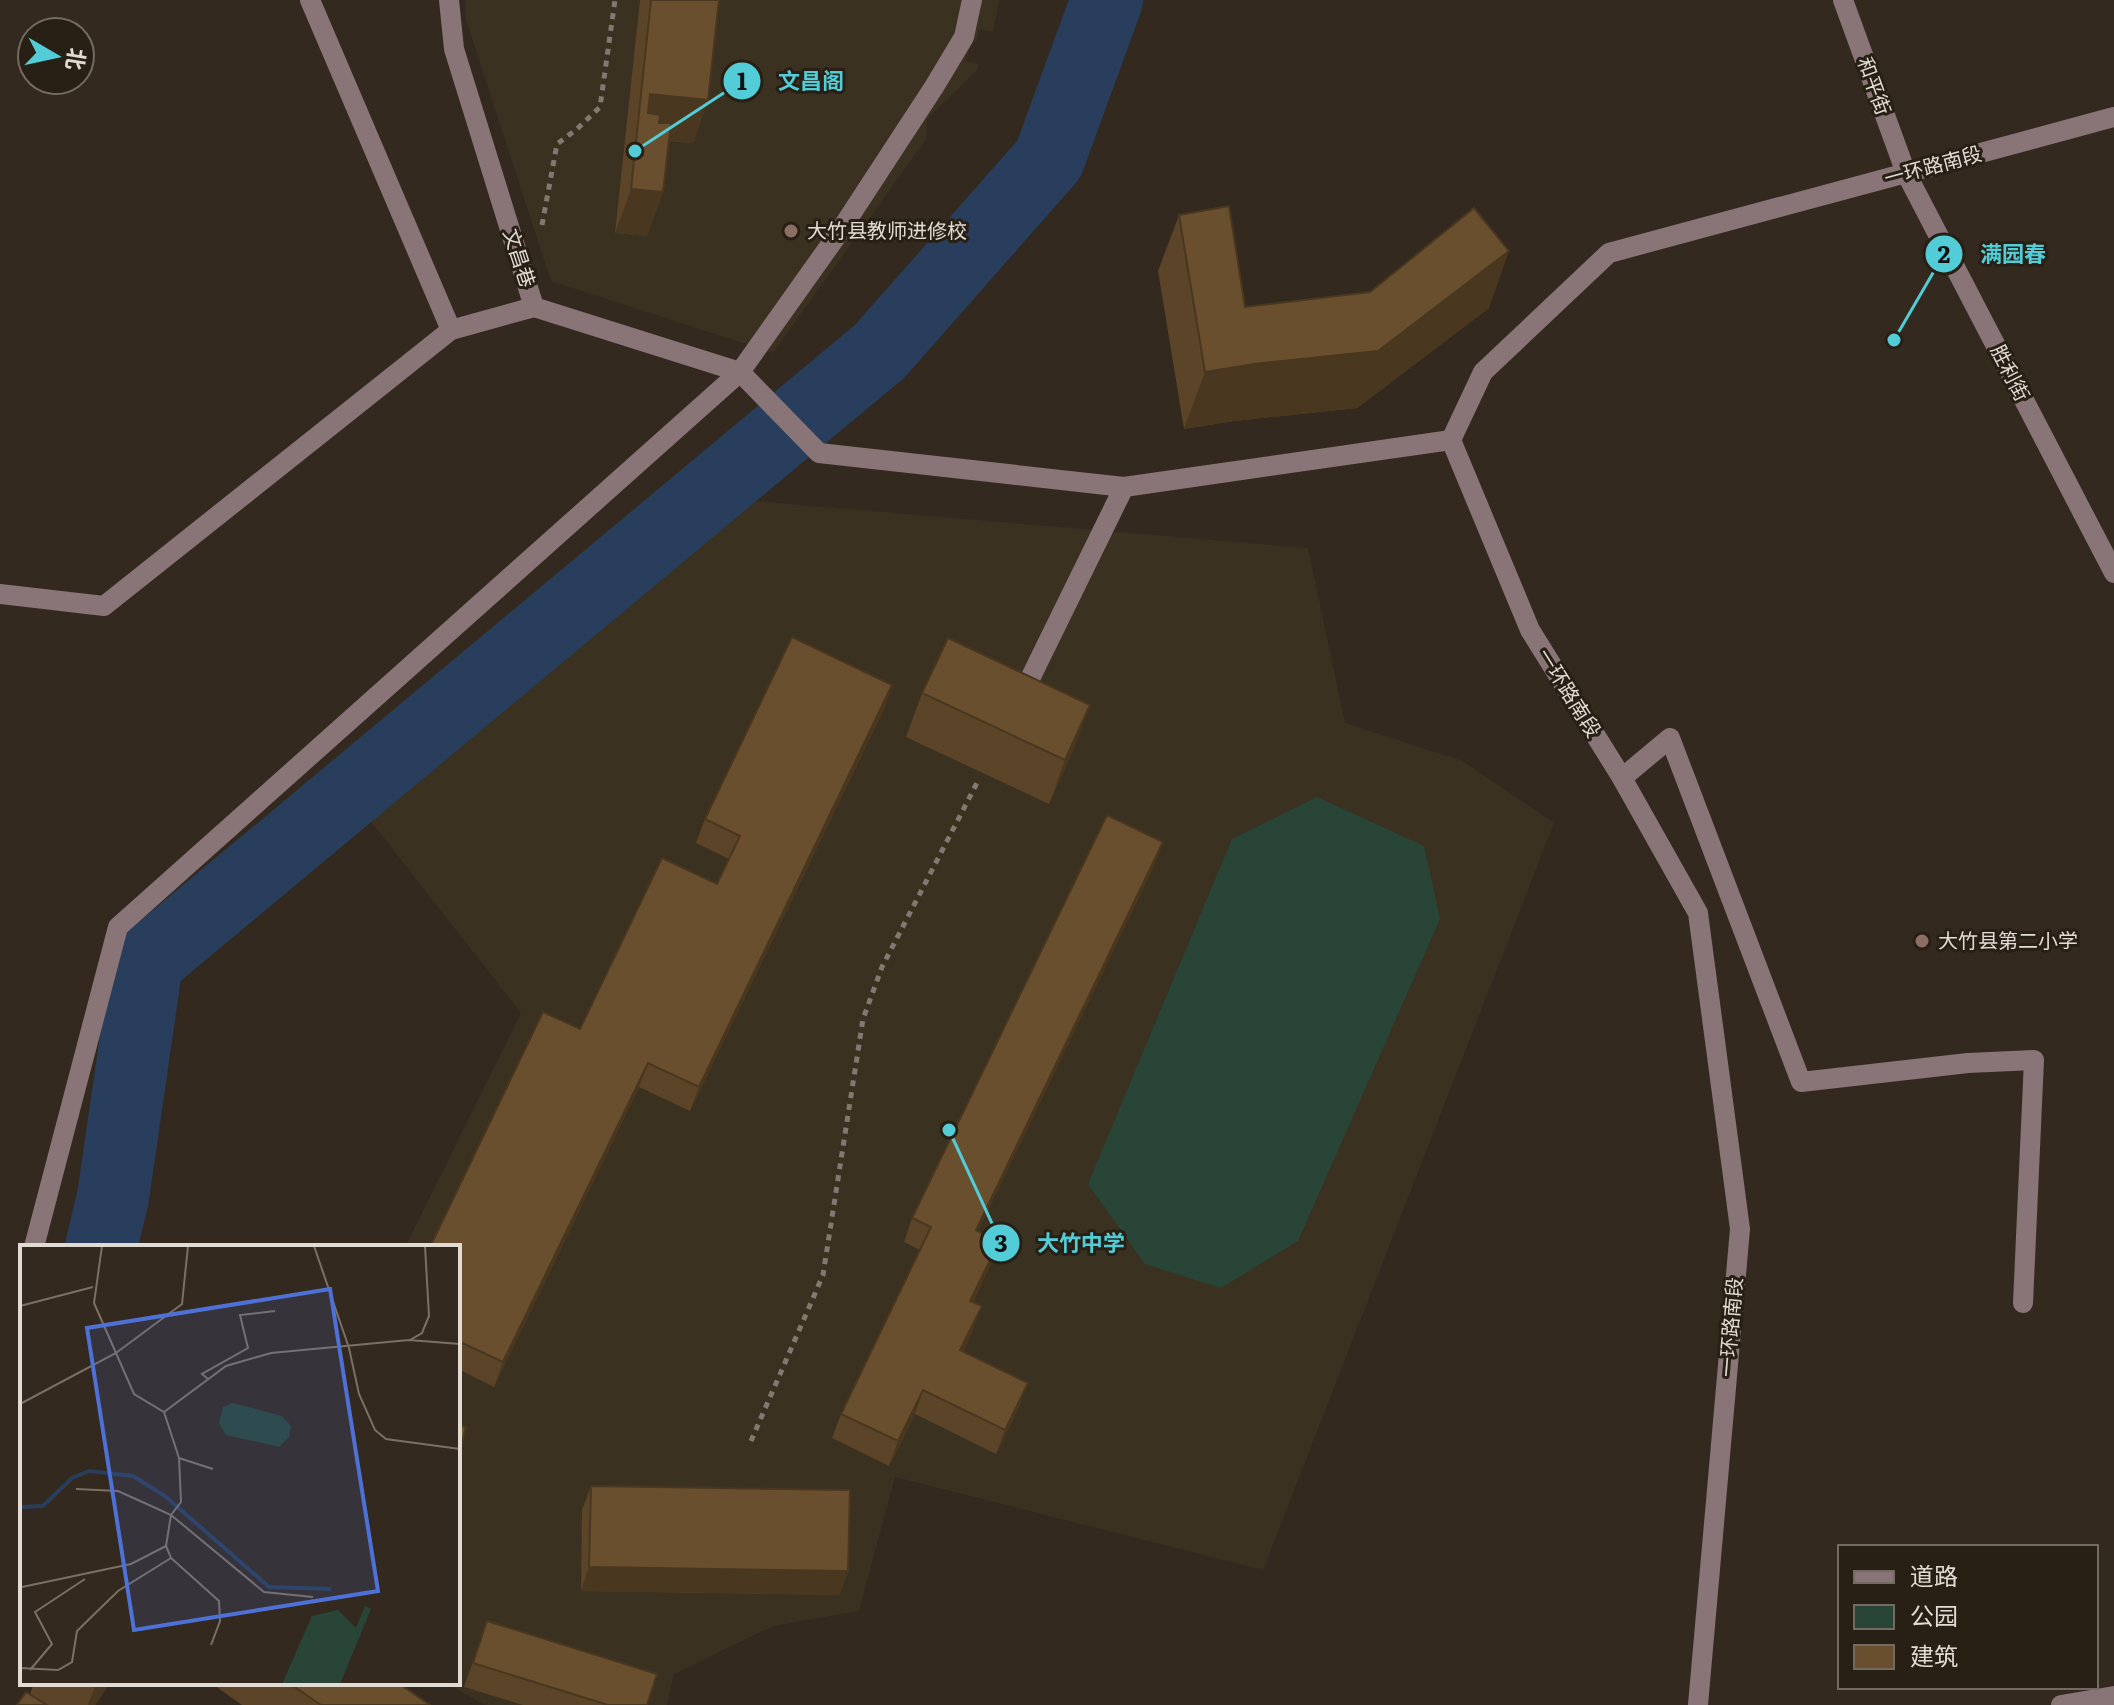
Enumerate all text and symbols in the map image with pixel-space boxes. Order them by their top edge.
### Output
north arrow [16,16,96,96]
text: 北 [59,46,95,73]
street label: 和平街 [1852,52,1900,119]
callout: 文昌阁 [722,58,860,104]
text: 1 [737,62,747,97]
text: 文昌阁 [778,63,844,96]
street label: 一环路南段 [1880,137,1985,191]
place label: 大竹县教师进修校 [807,214,967,244]
marker: 大竹县教师进修校 [782,222,800,240]
street label: 文昌巷 [497,224,544,291]
callout: 满园春 [1924,231,2062,277]
text: 2 [1938,235,1951,270]
text: 满园春 [1980,236,2046,269]
street label: 胜利街 [1985,339,2039,406]
street label: 一环路南段 [1531,642,1610,742]
place label: 大竹县第二小学 [1938,924,2078,954]
marker: 大竹县第二小学 [1913,932,1931,950]
callout: 大竹中学 [981,1220,1141,1266]
text: 3 [994,1224,1008,1259]
text: 大竹中学 [1037,1225,1125,1258]
inset map [20,1245,460,1685]
street label: 一环路南段 [1710,1276,1748,1378]
legend [1838,1545,2098,1689]
text: 道路 [1910,1557,1958,1592]
text: 公园 [1910,1597,1958,1632]
text: 建筑 [1910,1637,1958,1672]

